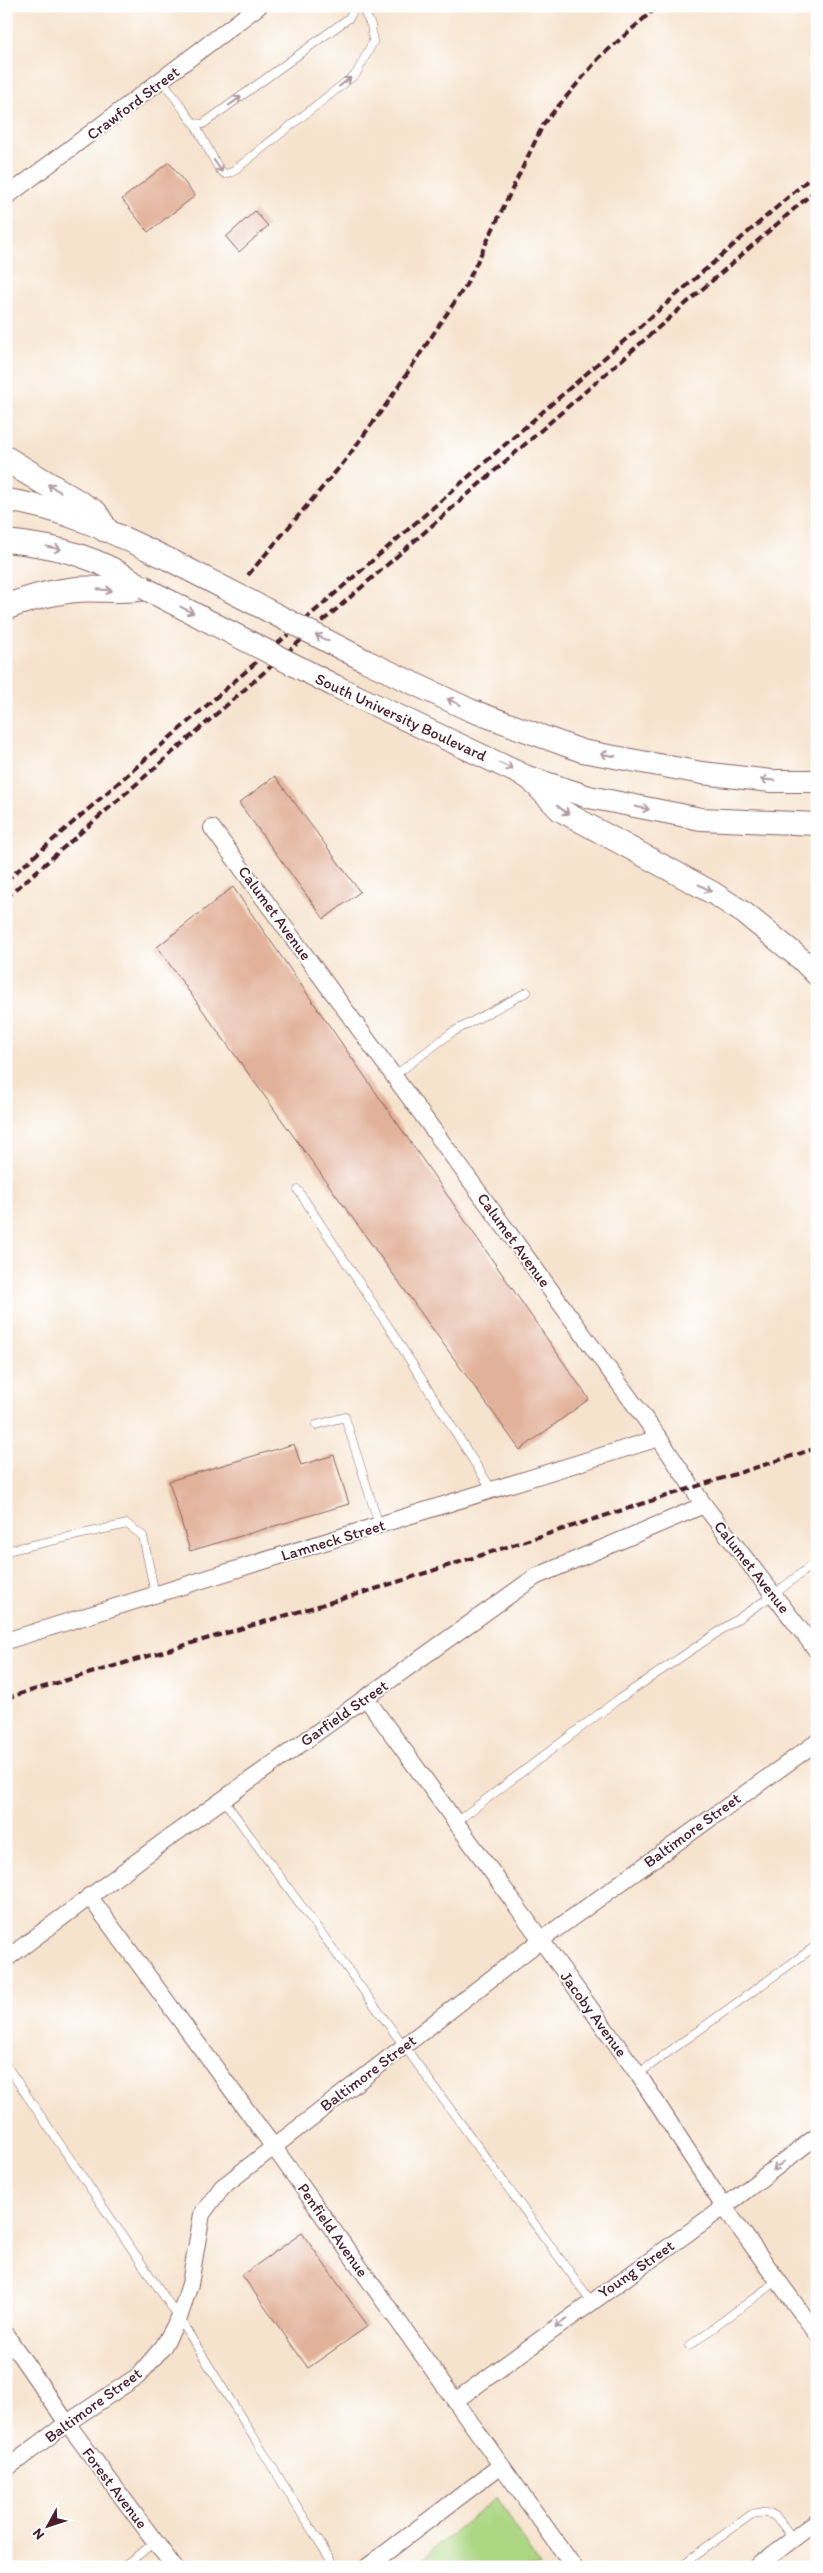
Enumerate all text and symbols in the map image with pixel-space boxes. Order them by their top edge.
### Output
street label: Crawford Street [83,62,183,144]
one-way arrow [338,77,351,88]
one-way arrow [228,96,241,107]
one-way arrow [213,159,223,173]
one-way arrow [48,483,62,493]
one-way arrow [46,544,62,554]
one-way arrow [97,586,113,595]
one-way arrow [179,606,194,615]
one-way arrow [315,633,330,643]
street label: South University Boulevard [312,669,490,765]
one-way arrow [447,697,462,707]
one-way arrow [600,750,616,760]
one-way arrow [498,762,513,772]
one-way arrow [760,775,776,785]
one-way arrow [633,803,649,813]
one-way arrow [555,805,569,815]
street label: Calumet Avenue [234,862,316,964]
one-way arrow [697,884,712,893]
street label: Calumet Avenue [473,1189,555,1291]
street label: Lamneck Street [279,1515,387,1565]
street label: Calumet Avenue [710,1517,794,1617]
street label: Garfield Street [297,1676,391,1750]
street label: Baltimore Street [640,1788,744,1872]
street label: Jacoby Avenue [557,1968,631,2060]
street label: Baltimore Street [316,2031,420,2115]
one-way arrow [771,2161,785,2171]
street label: Penfield Avenue [294,2179,372,2281]
street label: Young Street [594,2236,678,2302]
one-way arrow [554,2318,568,2328]
street label: Baltimore Street [41,2363,145,2447]
street label: Forest Avenue [78,2444,152,2532]
north arrow [22,2500,72,2550]
text: N [29,2525,48,2543]

